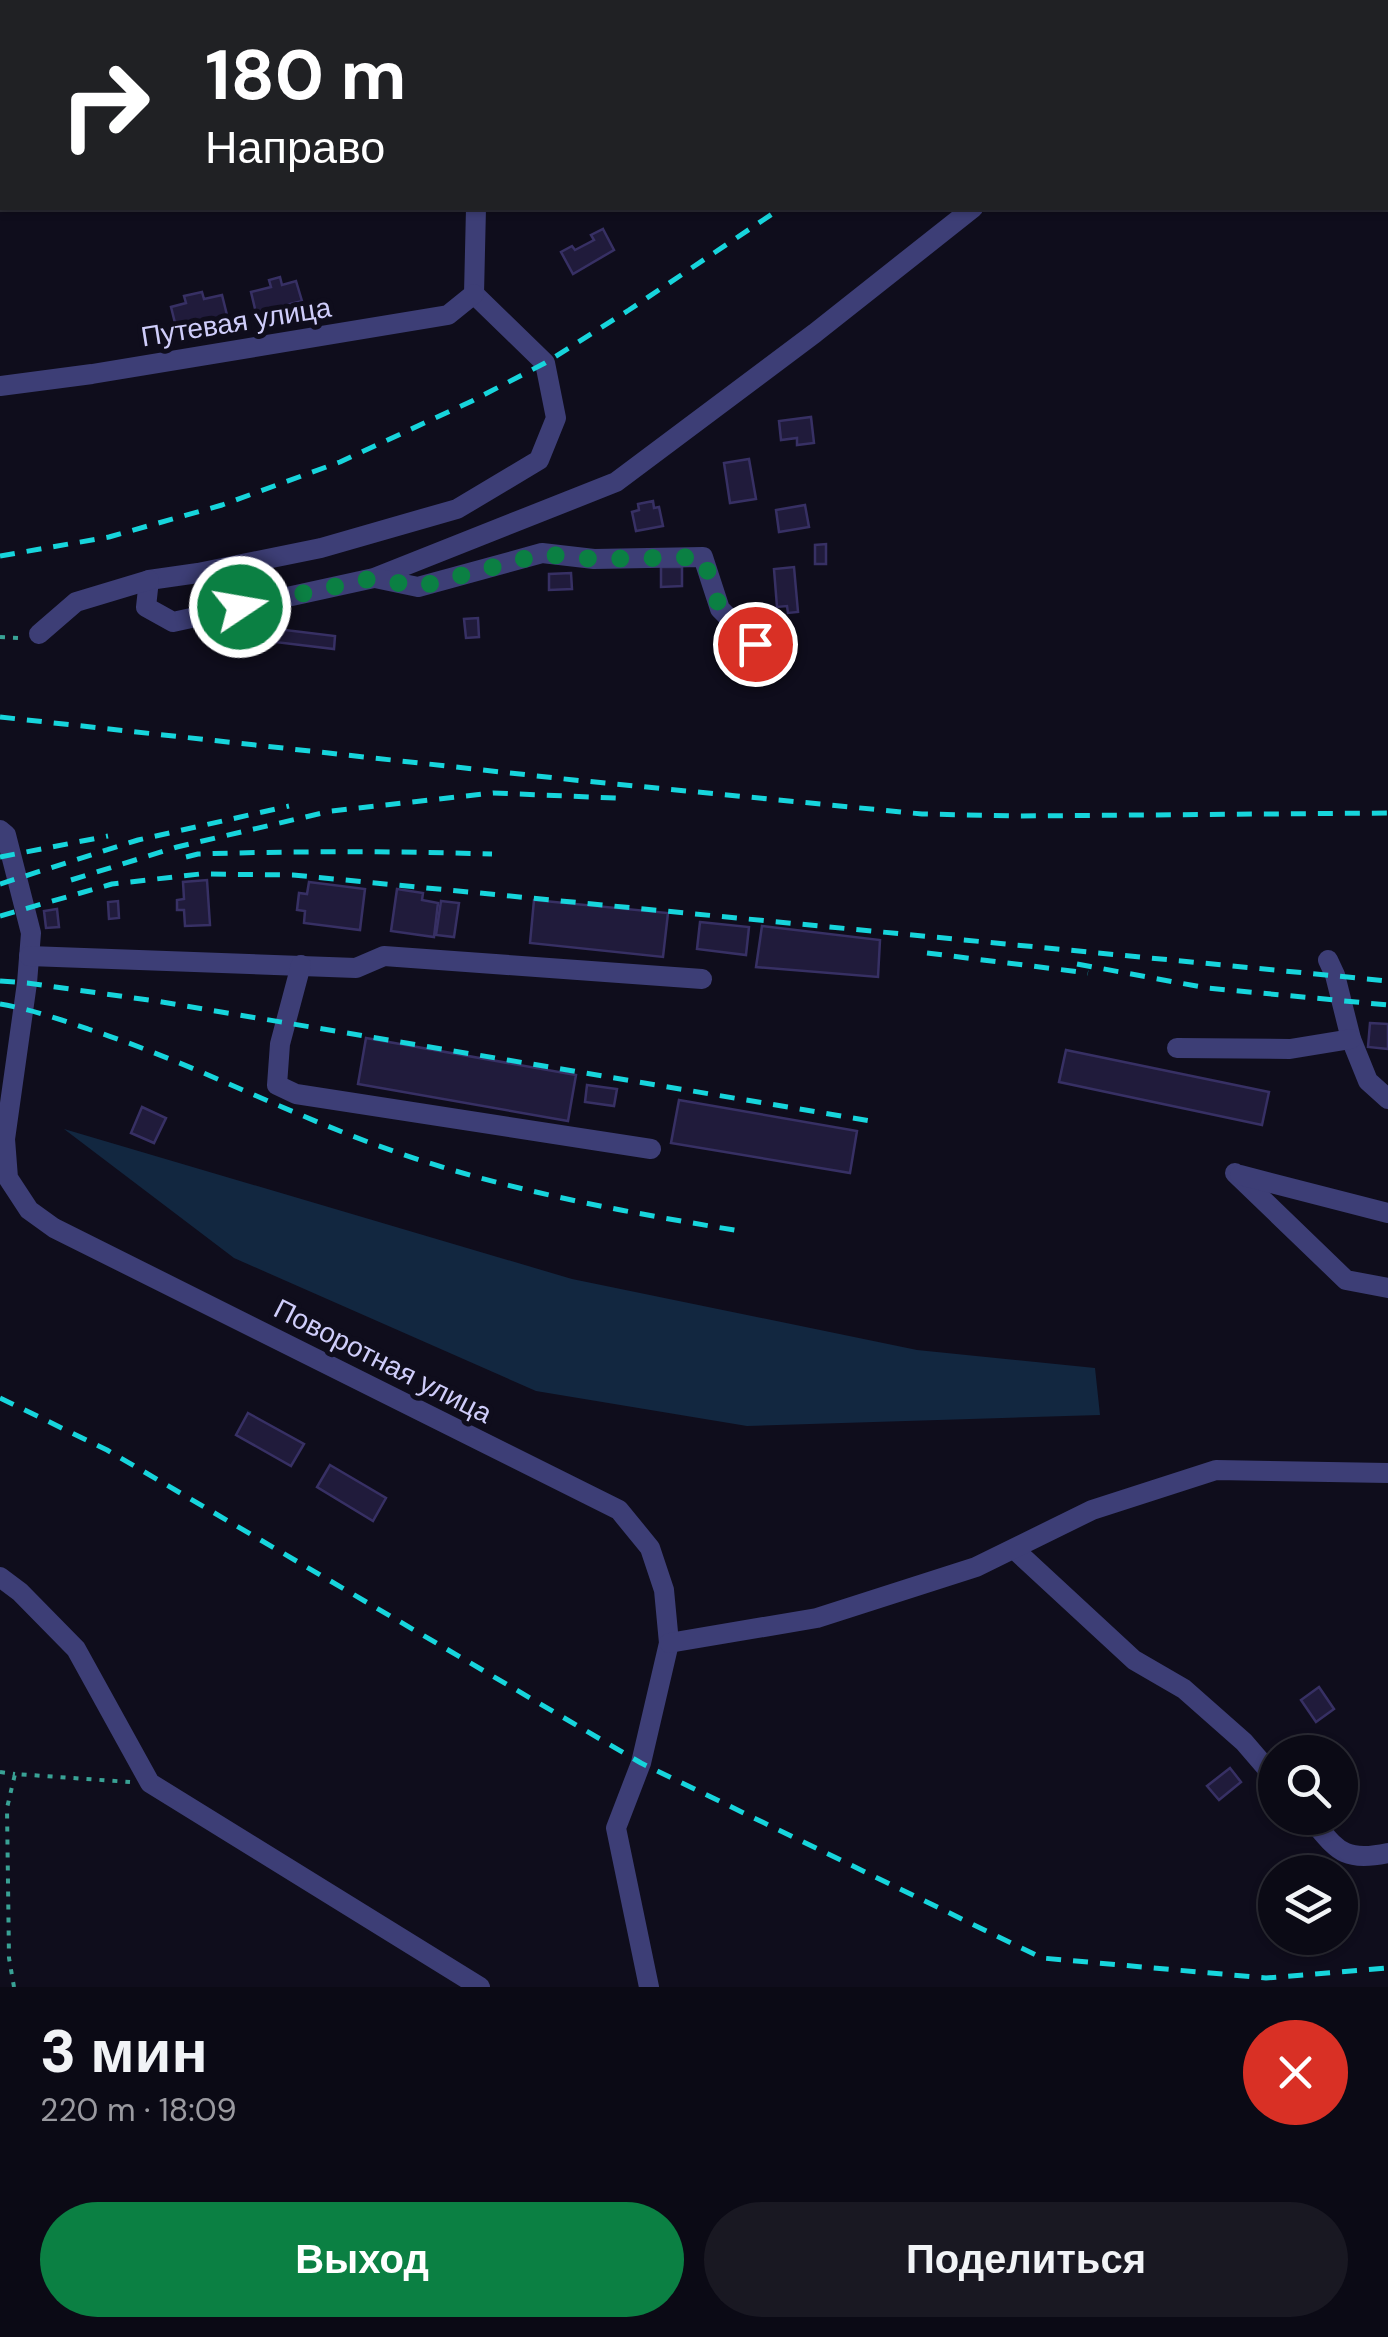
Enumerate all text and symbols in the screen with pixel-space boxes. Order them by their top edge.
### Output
text: 180 m [205,30,406,121]
icon: right [40,40,170,170]
text: Направо [205,118,385,177]
street label: Путевая улица [138,289,334,355]
position arrow [188,555,292,659]
pin [713,602,798,687]
icon: arrive [728,617,783,672]
street label: Поворотная улица [268,1290,499,1432]
map controls [1258,1735,1358,1955]
button: search [1258,1735,1358,1835]
button: layers [1258,1855,1358,1955]
text: 3 мин [40,2012,208,2091]
button: close [1243,2020,1348,2125]
text: 220 m · 18:09 [40,2089,237,2131]
button: Выход [40,2202,684,2317]
button: Поделиться [704,2202,1348,2317]

